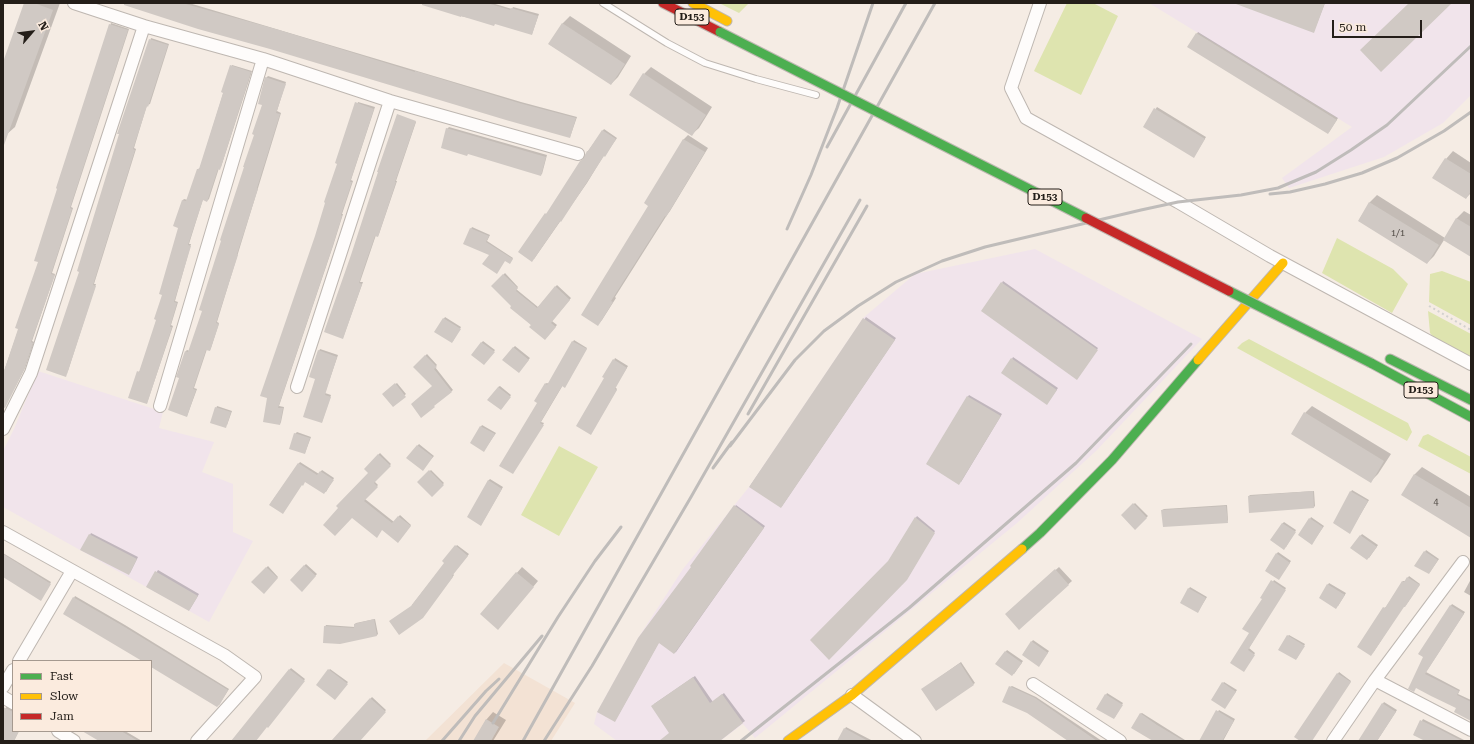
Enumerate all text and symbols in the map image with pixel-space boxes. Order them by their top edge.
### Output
road number: D153 [675,9,709,25]
north arrow [12,12,52,52]
scale bar [1334,12,1424,38]
text: N [35,19,51,33]
text: 50 m [1339,20,1366,34]
road number: D153 [1028,189,1062,205]
house number: 1/1 [1391,228,1405,238]
road number: D153 [1404,382,1438,398]
house number: 4 [1433,497,1439,507]
legend [12,660,152,732]
text: Fast [50,669,73,683]
text: Slow [50,689,78,703]
text: Jam [50,709,74,723]

